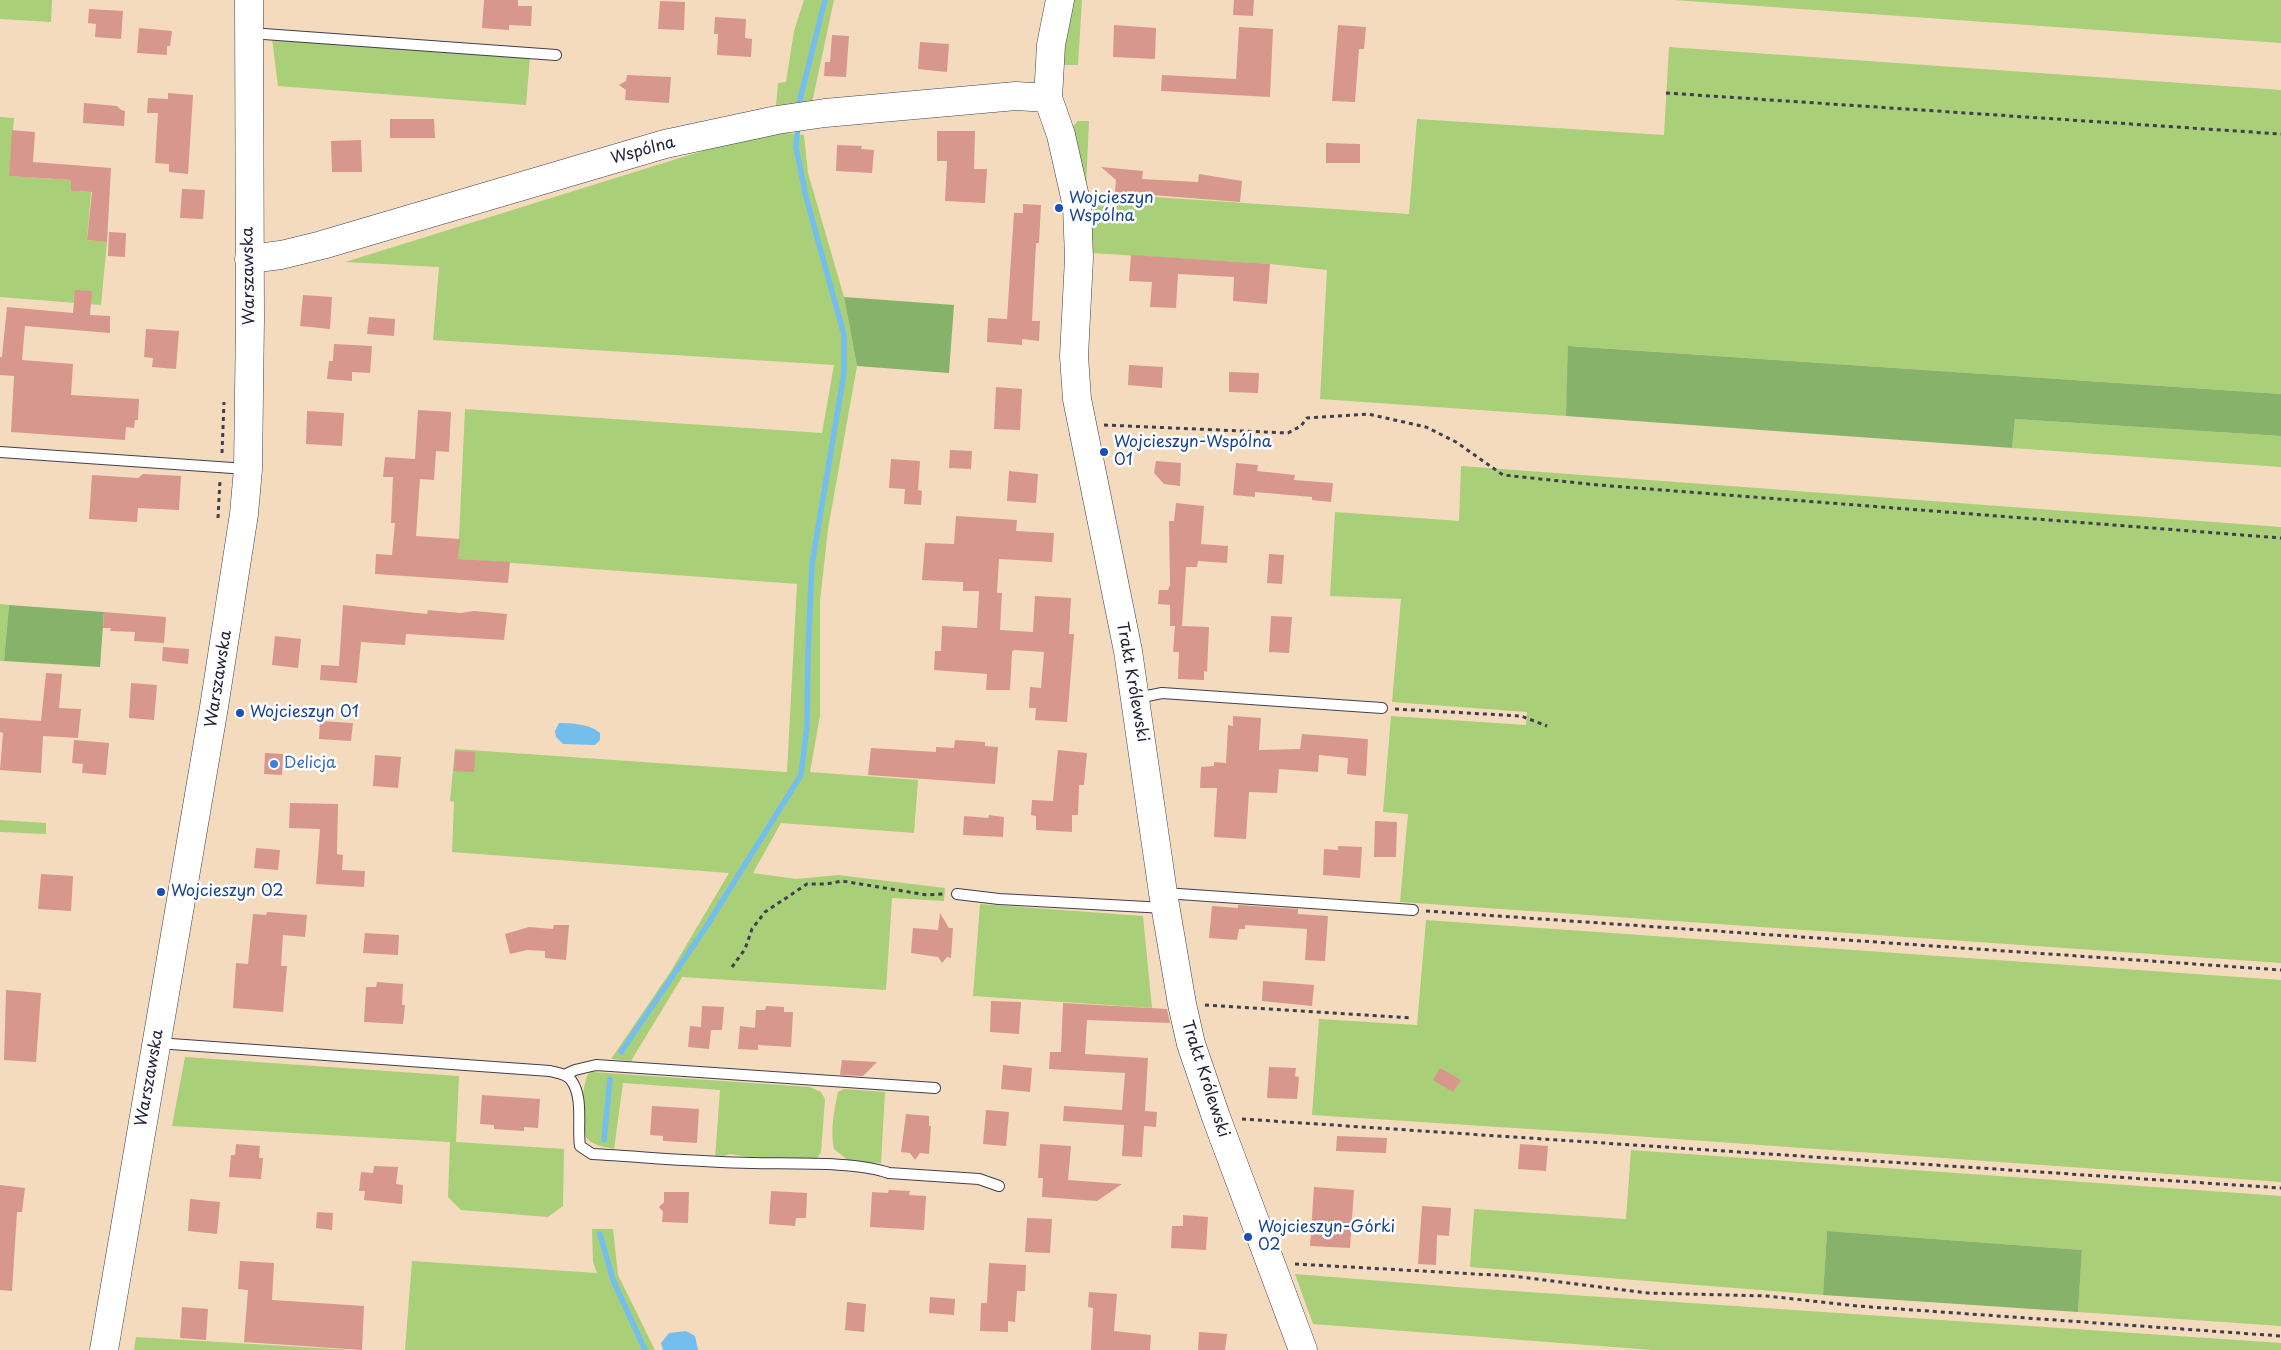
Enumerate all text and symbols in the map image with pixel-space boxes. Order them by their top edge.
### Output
street label: Wspólna [609,133,677,169]
place label: Wojcieszyn Wspólna [1069,189,1154,227]
marker: Wojcieszyn Wspólna [1053,202,1065,214]
street label: Warszawska [239,227,259,325]
place label: Wojcieszyn-Wspólna 01 [1114,433,1272,471]
marker: Wojcieszyn-Wspólna 01 [1098,446,1110,458]
street label: Trakt Królewski [1112,620,1152,744]
street label: Warszawska [202,629,236,729]
place label: Wojcieszyn 01 [250,703,359,723]
marker: Wojcieszyn 01 [234,707,246,719]
place label: Delicja [284,754,336,774]
marker: Delicja [268,758,280,770]
place label: Wojcieszyn 02 [171,882,283,902]
marker: Wojcieszyn 02 [155,886,167,898]
street label: Trakt Królewski [1177,1018,1233,1140]
street label: Warszawska [132,1028,168,1128]
place label: Wojcieszyn-Górki 02 [1258,1218,1395,1256]
marker: Wojcieszyn-Górki 02 [1242,1231,1254,1243]

